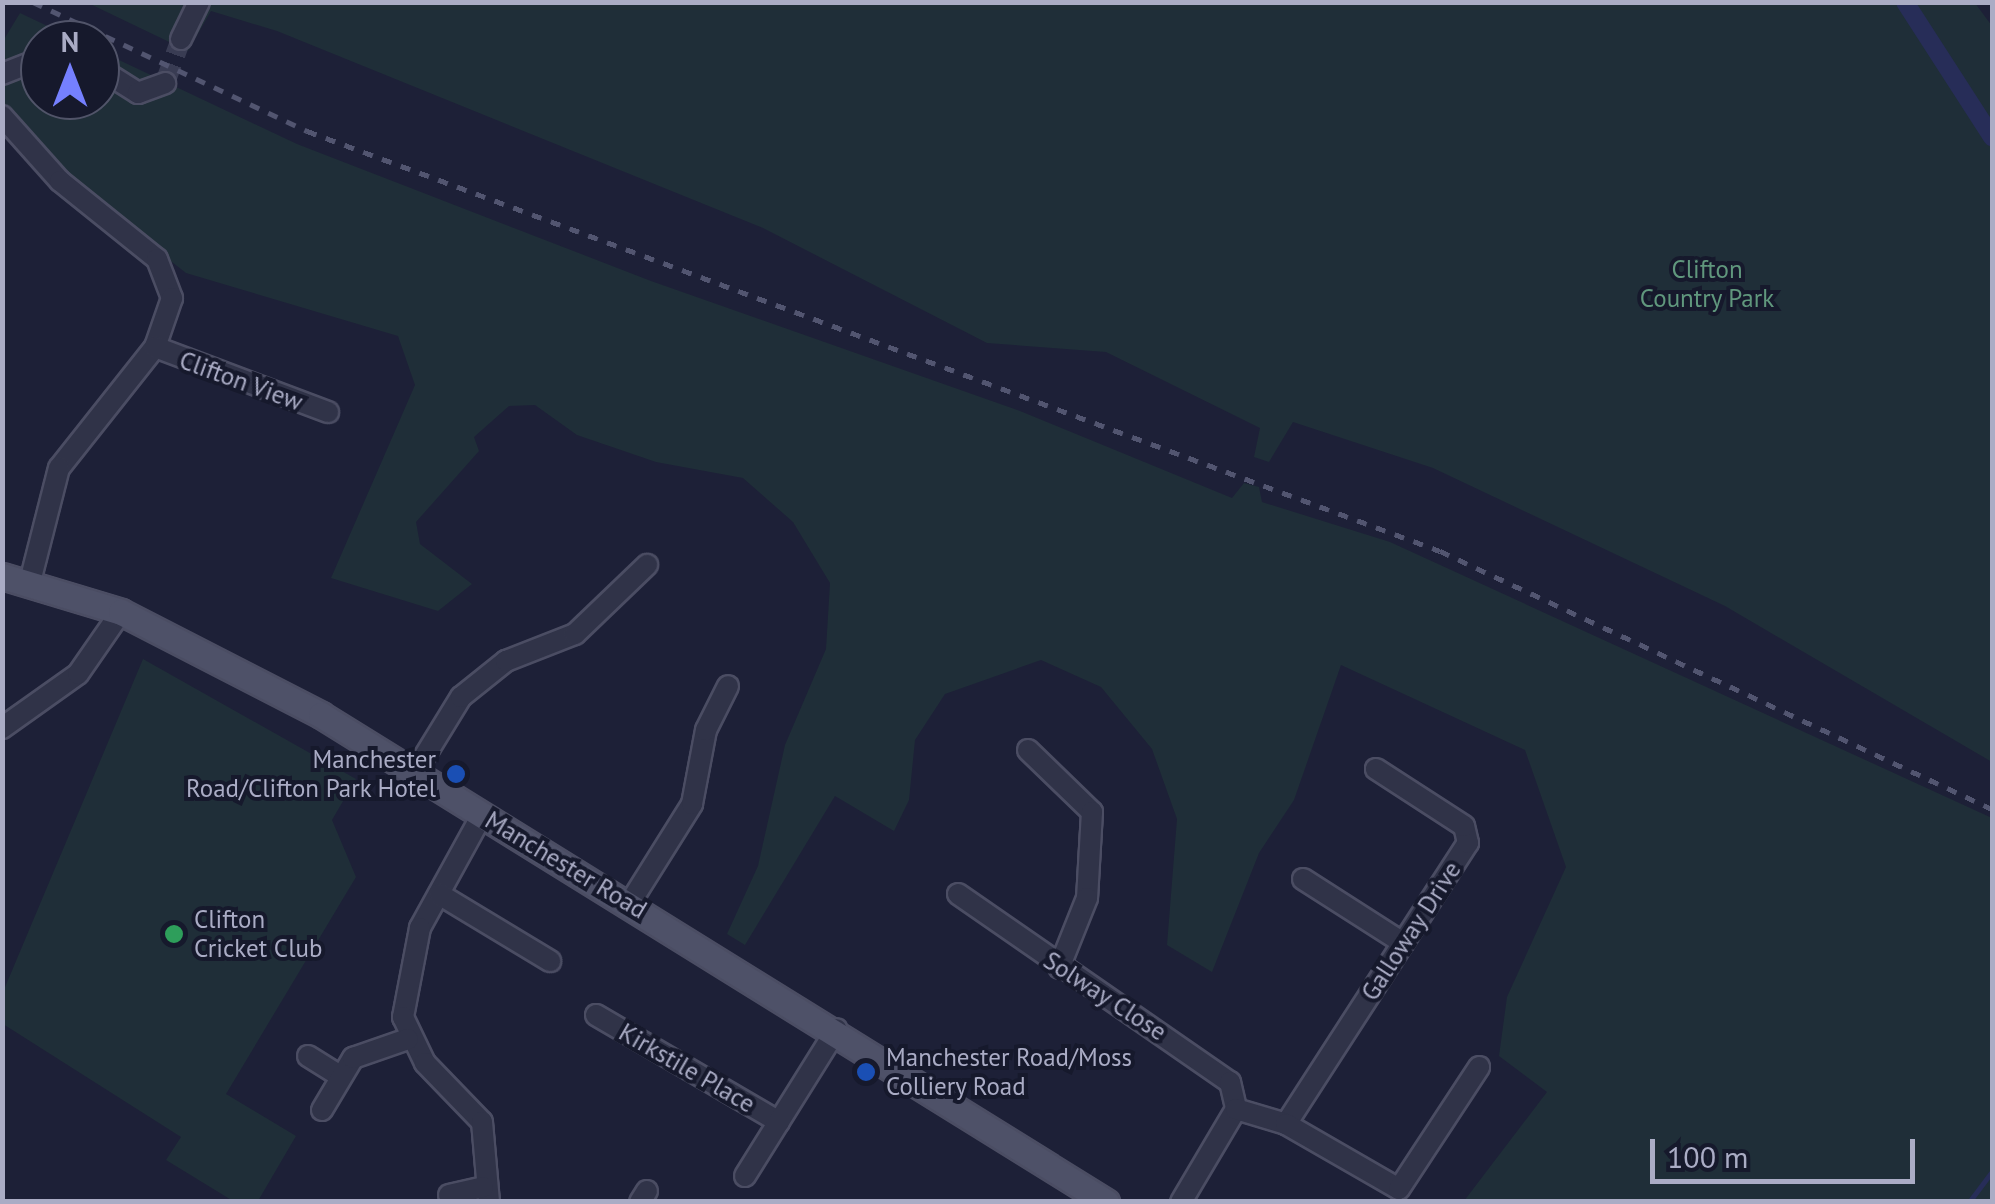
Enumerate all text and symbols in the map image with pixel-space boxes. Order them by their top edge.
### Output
north arrow [20,20,120,120]
text: N [61,23,79,60]
park label: Clifton Country Park [1639,255,1775,314]
street label: Clifton View [175,345,307,417]
place label: Manchester Road/Clifton Park Hotel [185,745,436,804]
marker: Manchester Road/Clifton Park Hotel [445,763,467,785]
street label: Manchester Road [480,805,652,925]
street label: Galloway Drive [1355,856,1467,1006]
place label: Clifton Cricket Club [194,905,322,964]
marker: Clifton Cricket Club [163,923,185,945]
street label: Solway Close [1038,945,1172,1047]
street label: Kirkstile Place [614,1017,760,1119]
place label: Manchester Road/Moss Colliery Road [886,1043,1132,1102]
marker: Manchester Road/Moss Colliery Road [855,1061,877,1083]
scale bar [1655,1119,1920,1181]
text: 100 m [1667,1137,1748,1176]

